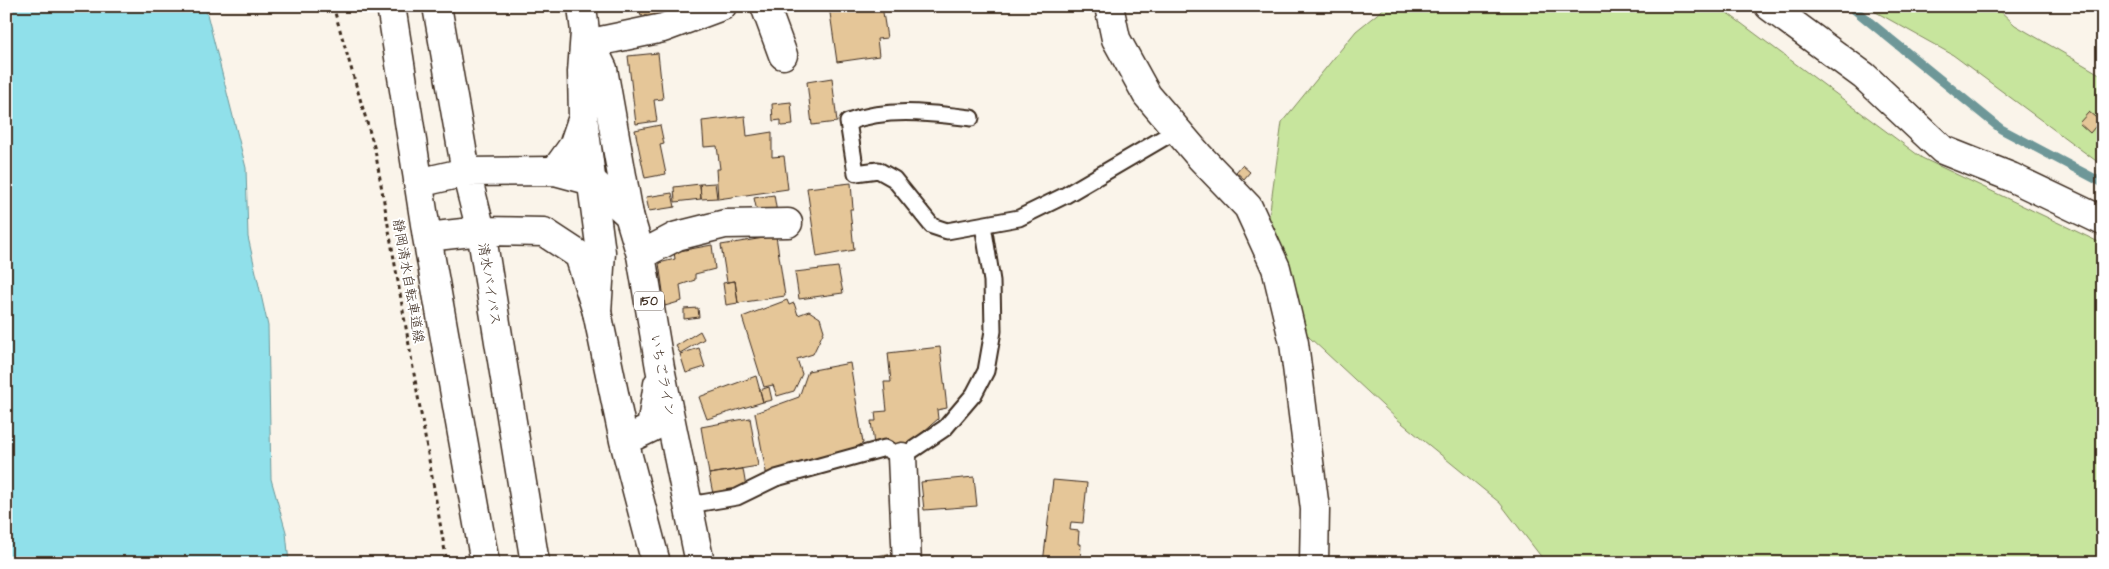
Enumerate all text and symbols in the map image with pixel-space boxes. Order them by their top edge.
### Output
street label: 静岡清水自転車道線 [387,217,429,345]
street label: 清水バイパス [473,241,505,327]
road number: 150 [634,292,664,310]
street label: いちごライン [644,332,680,418]

